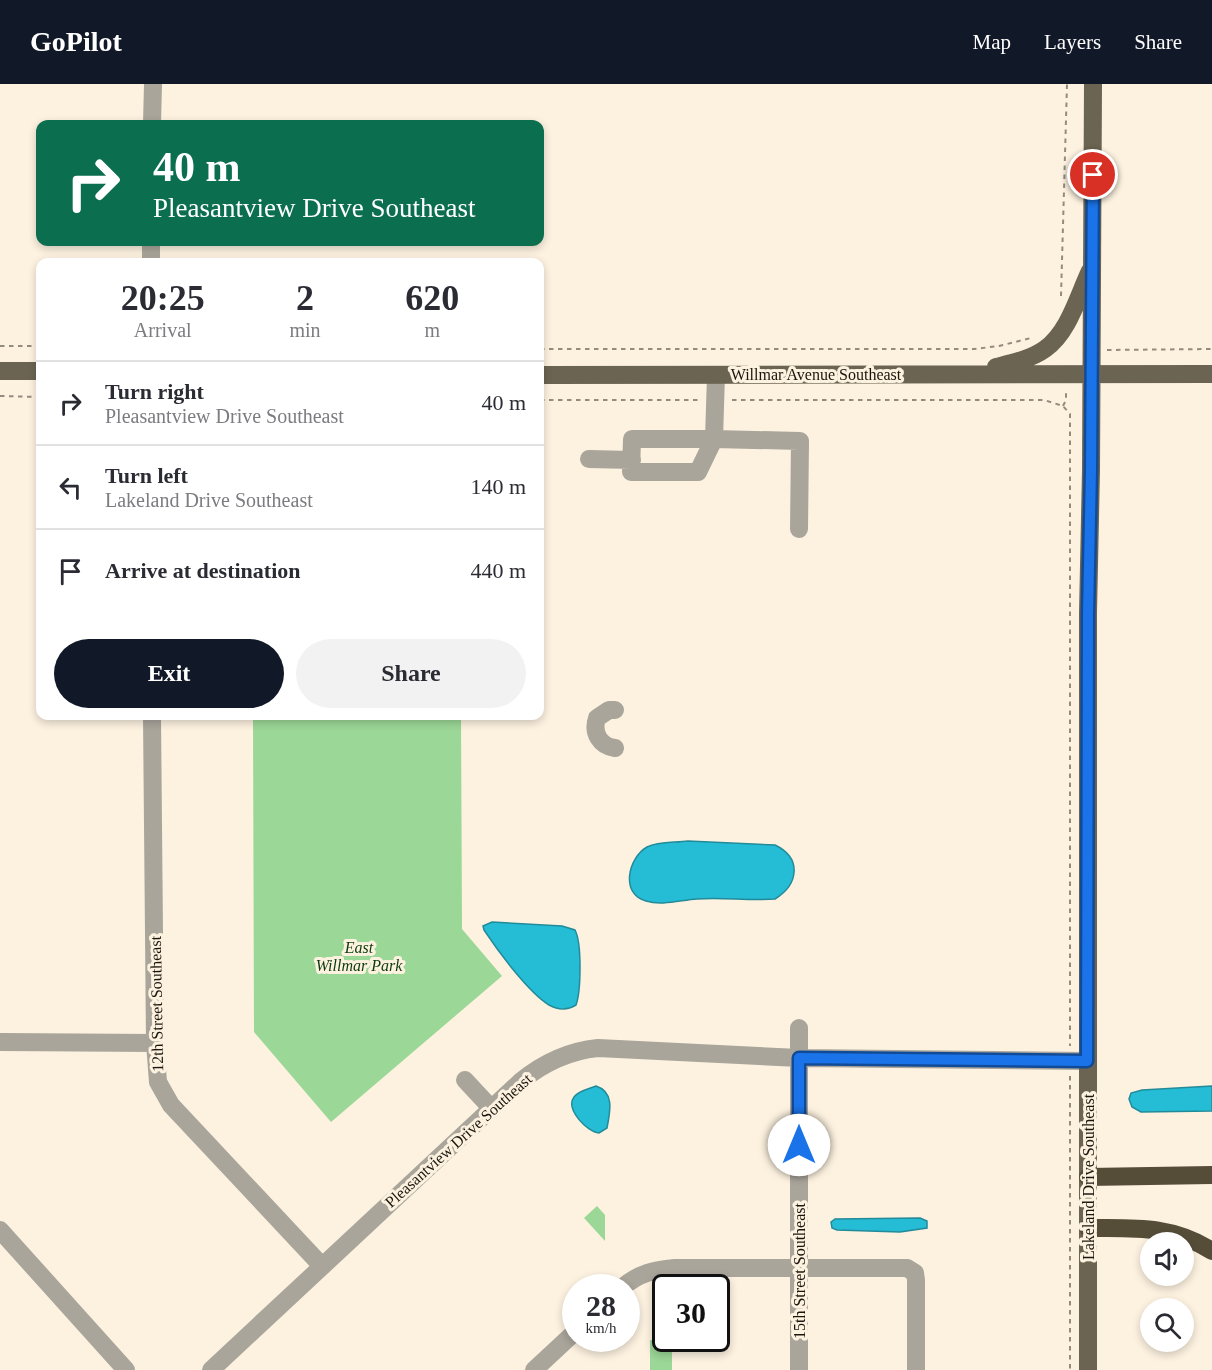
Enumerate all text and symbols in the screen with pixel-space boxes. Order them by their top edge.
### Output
text: GoPilot [30,26,122,57]
text: Map [973,30,1011,54]
text: Layers [1044,30,1101,54]
text: Share [1134,30,1182,54]
icon: right [54,144,132,222]
text: 40 m [153,144,241,190]
pin [1067,149,1118,200]
icon: arrive [1076,158,1109,191]
text: Pleasantview Drive Southeast [153,193,475,223]
text: 20:25 [121,278,205,318]
text: 2 [296,278,314,318]
text: 620 [405,278,459,318]
text: Arrival [134,319,192,341]
text: min [289,319,321,341]
text: m [425,319,440,341]
street label: Willmar Avenue Southeast [731,366,902,383]
text: Turn right [105,379,204,404]
icon: right [54,387,87,420]
text: 40 m [481,390,526,415]
text: Pleasantview Drive Southeast [105,405,344,427]
text: Turn left [105,463,188,488]
icon: left [54,471,87,504]
text: 140 m [470,474,526,499]
text: Lakeland Drive Southeast [105,489,313,511]
icon: arrive [54,555,87,588]
text: Arrive at destination [105,558,301,583]
text: 440 m [470,558,526,583]
button: Exit [54,639,284,708]
button: Share [296,639,526,708]
street label: 12th Street Southeast [147,935,166,1072]
park label: East Willmar Park [316,939,403,974]
street label: Pleasantview Drive Southeast [382,1070,535,1211]
street label: Lakeland Drive Southeast [1080,1093,1097,1260]
position arrow [767,1113,831,1177]
street label: 15th Street Southeast [791,1202,808,1339]
map controls [1140,1232,1194,1352]
button: sound [1140,1232,1194,1286]
speed limit sign: 30 [652,1274,730,1352]
text: 28 [586,1289,616,1322]
button: search [1140,1298,1194,1352]
text: km/h [586,1320,616,1336]

